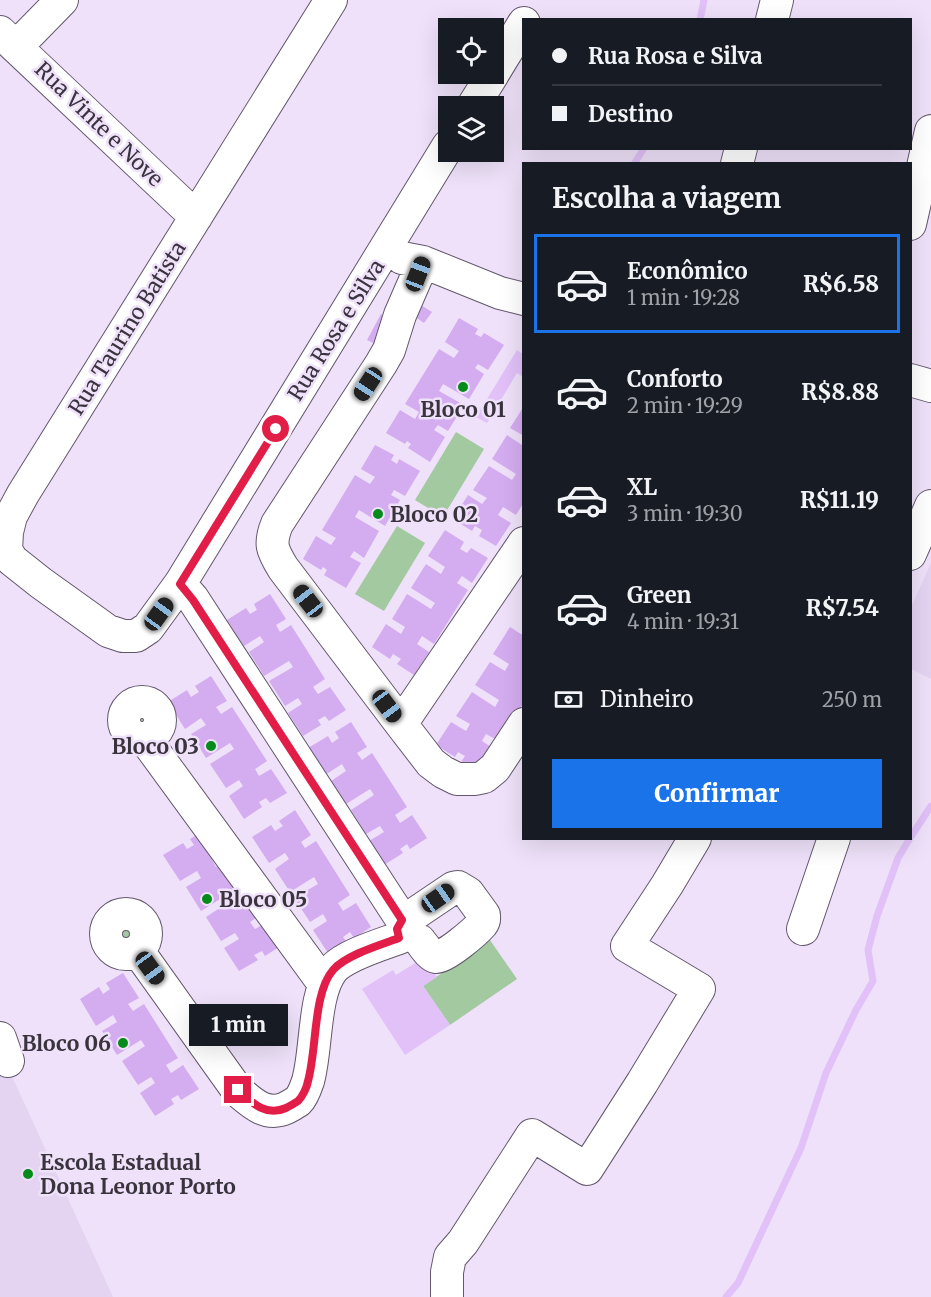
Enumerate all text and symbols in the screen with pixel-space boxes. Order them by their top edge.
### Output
map controls [438,18,504,162]
button: locate [438,18,504,84]
text: Rua Rosa e Silva [588,42,763,70]
street label: Rua Vinte e Nove [29,56,169,192]
button: layers [438,96,504,162]
text: Destino [588,100,673,128]
text: Escolha a viagem [552,181,781,215]
street label: Rua Taurino Batista [63,236,191,420]
street label: Rua Rosa e Silva [282,254,390,406]
car [403,254,433,294]
icon: car [555,257,609,311]
text: Econômico [627,257,748,285]
text: R$6.58 [803,270,879,298]
text: 1 min · 19:28 [627,285,740,310]
car [351,364,385,404]
icon: car [555,365,609,419]
text: Conforto [627,365,723,393]
text: R$8.88 [801,378,879,406]
marker: Bloco 01 [456,380,470,394]
text: 2 min · 19:29 [627,393,743,418]
place label: Bloco 01 [420,396,506,423]
route start [262,415,289,442]
icon: car [555,473,609,527]
text: XL [627,473,657,501]
text: R$11.19 [800,486,879,514]
place label: Bloco 02 [390,501,478,528]
text: 3 min · 19:30 [627,501,743,526]
marker: Bloco 02 [371,507,385,521]
car [290,581,326,621]
icon: car [555,581,609,635]
text: Green [627,581,691,609]
car [141,594,177,634]
text: R$7.54 [806,594,879,622]
text: 4 min · 19:31 [627,609,739,634]
icon: cash [552,683,585,716]
text: Dinheiro [600,685,693,713]
car [369,686,405,726]
text: 250 m [822,687,882,712]
place label: Bloco 03 [111,733,199,760]
marker: Bloco 03 [204,739,218,753]
button: Confirmar [552,759,882,828]
car [418,880,458,916]
place label: Bloco 05 [219,886,307,913]
marker: Bloco 05 [200,892,214,906]
car [132,948,168,988]
callout: 1 min [188,1003,288,1045]
text: 1 min [211,1012,266,1037]
place label: Bloco 06 [22,1030,111,1057]
marker: Bloco 06 [116,1036,130,1050]
route end [224,1076,251,1103]
place label: Escola Estadual Dona Leonor Porto [40,1149,236,1200]
marker: Escola Estadual Dona Leonor Porto [21,1167,35,1181]

